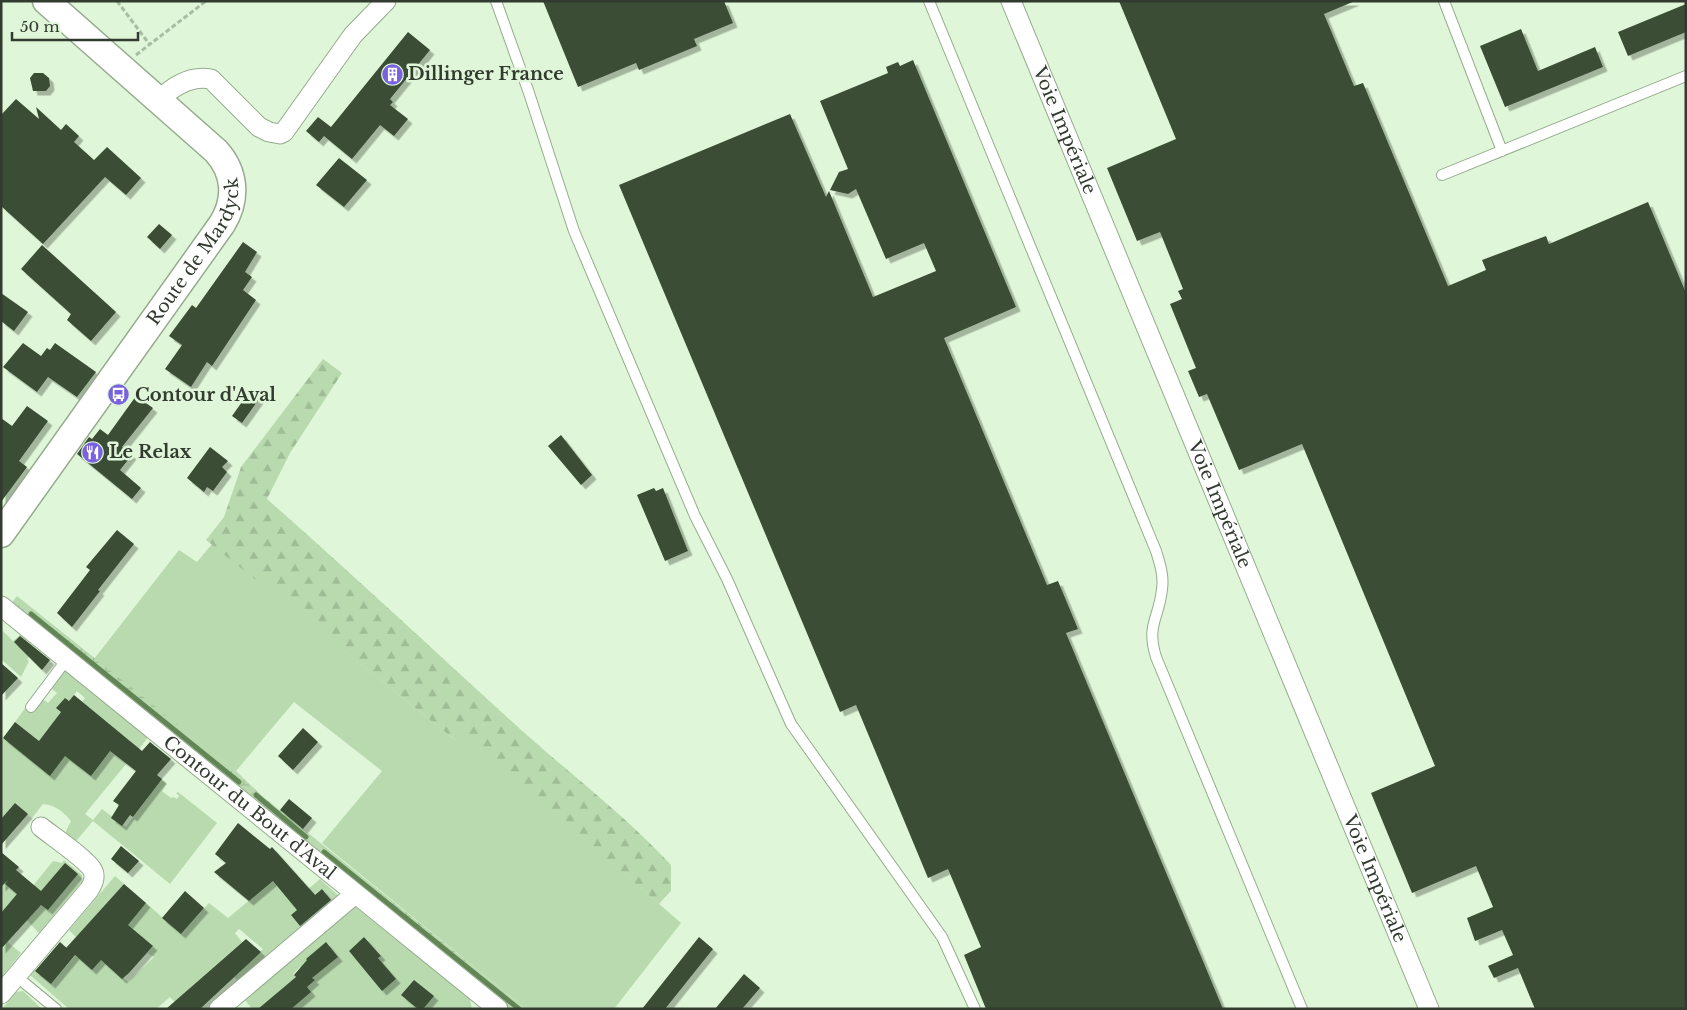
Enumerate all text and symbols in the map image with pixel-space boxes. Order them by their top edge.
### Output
scale bar [12,10,139,42]
text: 50 m [20,17,60,36]
building icon: Dillinger France [380,62,404,86]
street label: Voie Impériale [1028,62,1101,197]
place label: Dillinger France [408,63,564,85]
street label: Route de Mardyck [142,176,243,329]
bus stop icon: Contour d'Aval [107,383,131,407]
place label: Contour d'Aval [135,384,277,406]
street label: Voie Impériale [1183,436,1256,572]
restaurant icon: Le Relax [81,440,105,464]
place label: Le Relax [109,441,192,463]
street label: Contour du Bout d'Aval [159,731,340,884]
street label: Voie Impériale [1338,810,1411,946]

